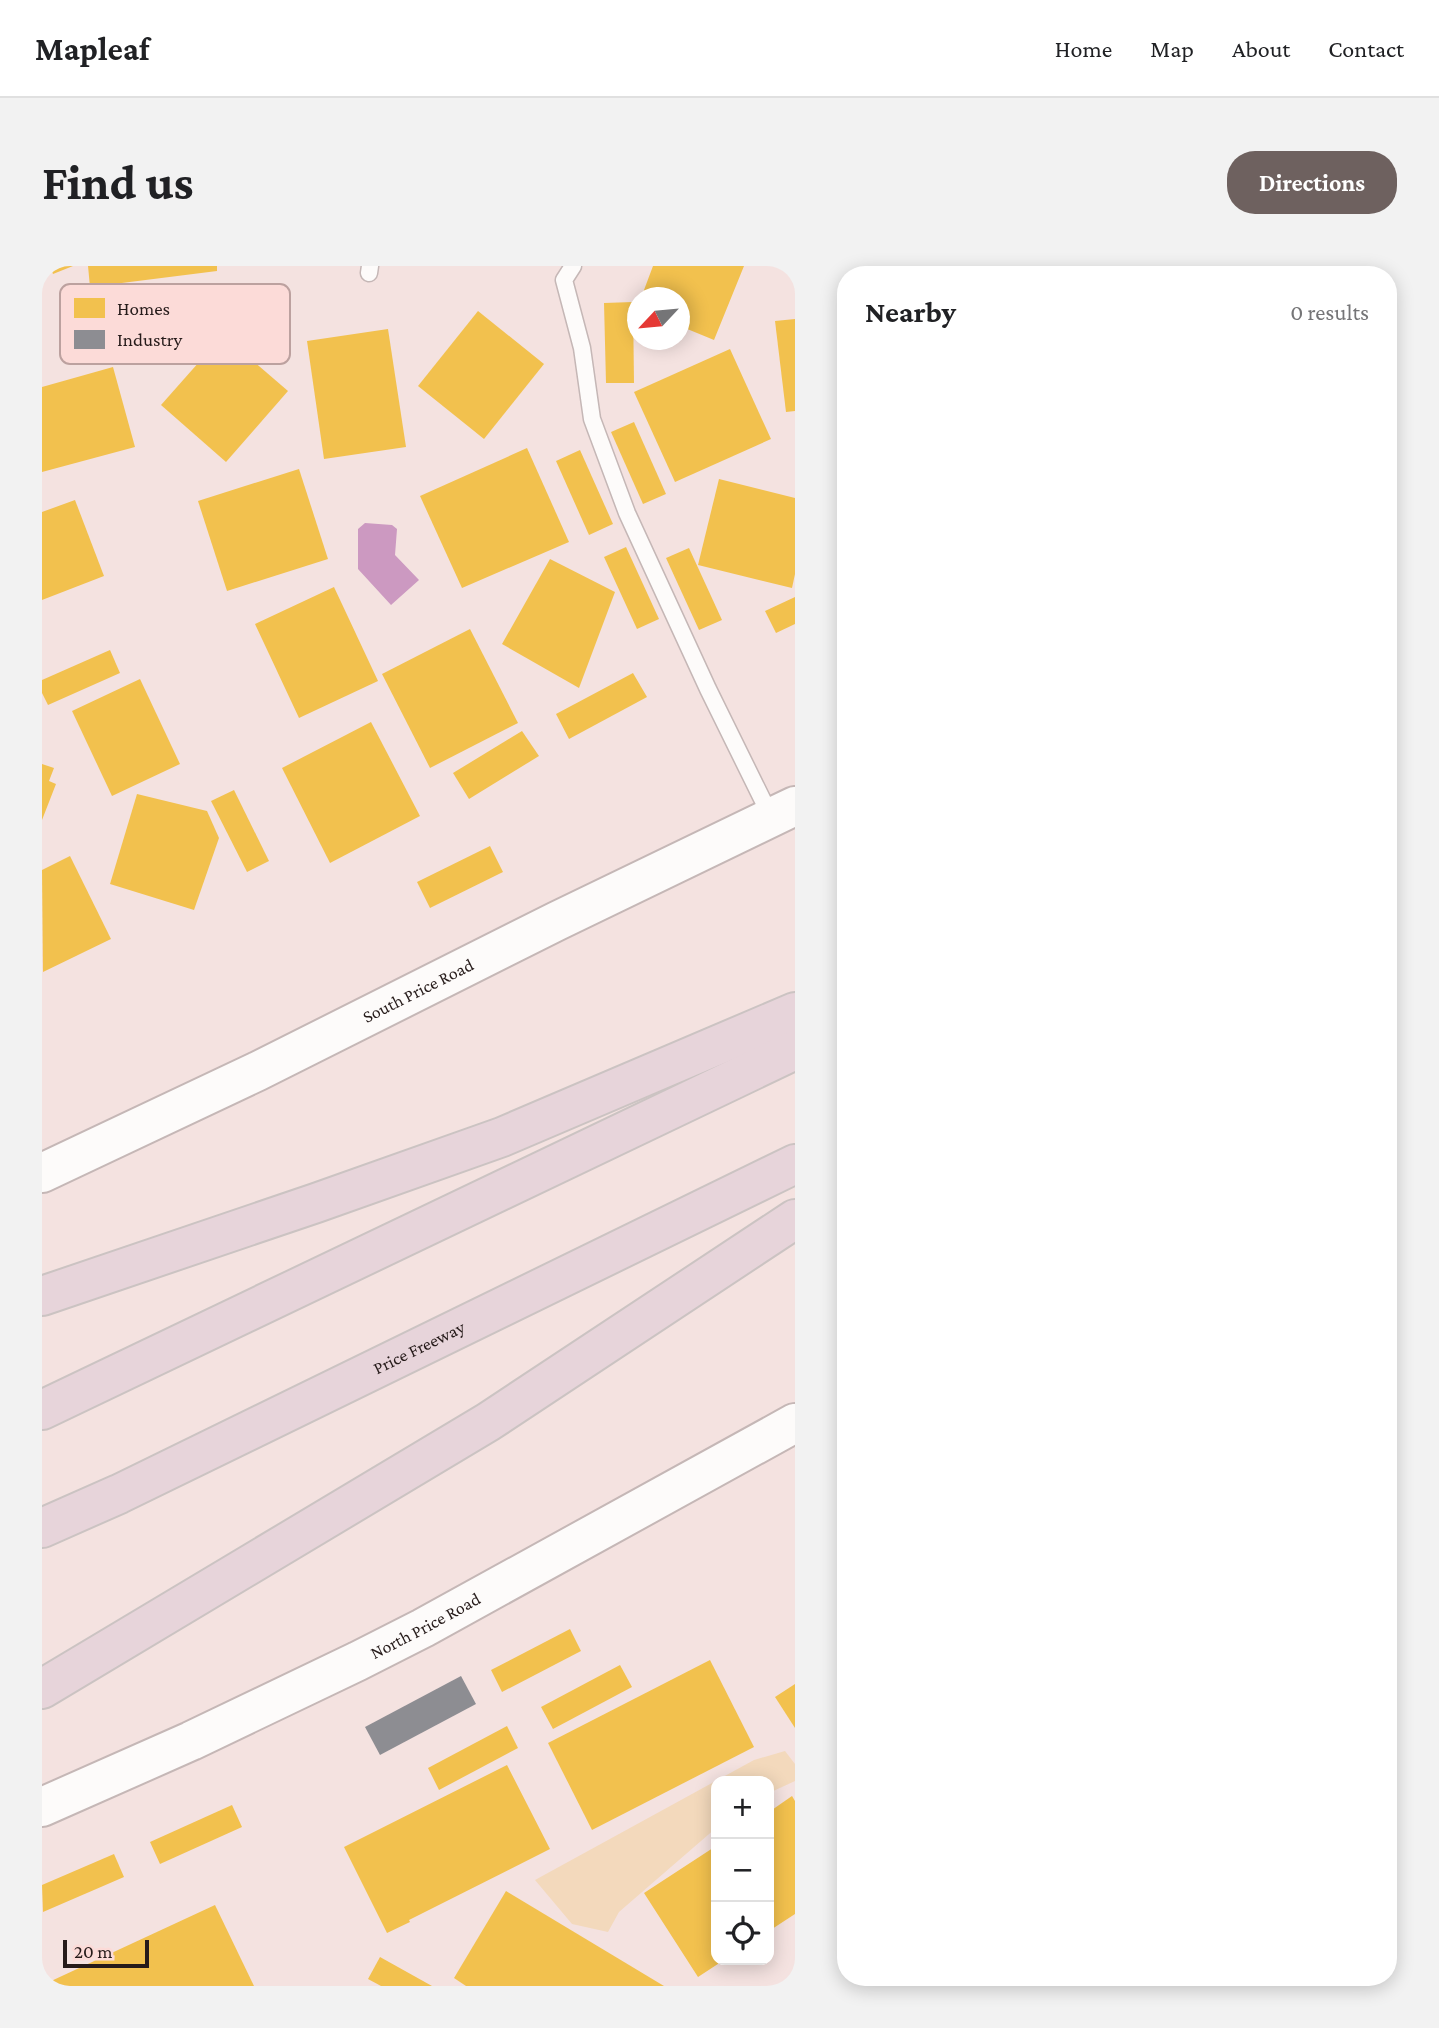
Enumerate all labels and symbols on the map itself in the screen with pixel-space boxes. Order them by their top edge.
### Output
legend [60,284,290,364]
north arrow [627,287,690,350]
text: Homes [117,298,170,319]
text: Industry [117,329,183,350]
street label: South Price Road [359,954,477,1027]
street label: Price Freeway [370,1317,469,1378]
street label: North Price Road [367,1588,484,1663]
scale bar [63,1937,149,1969]

